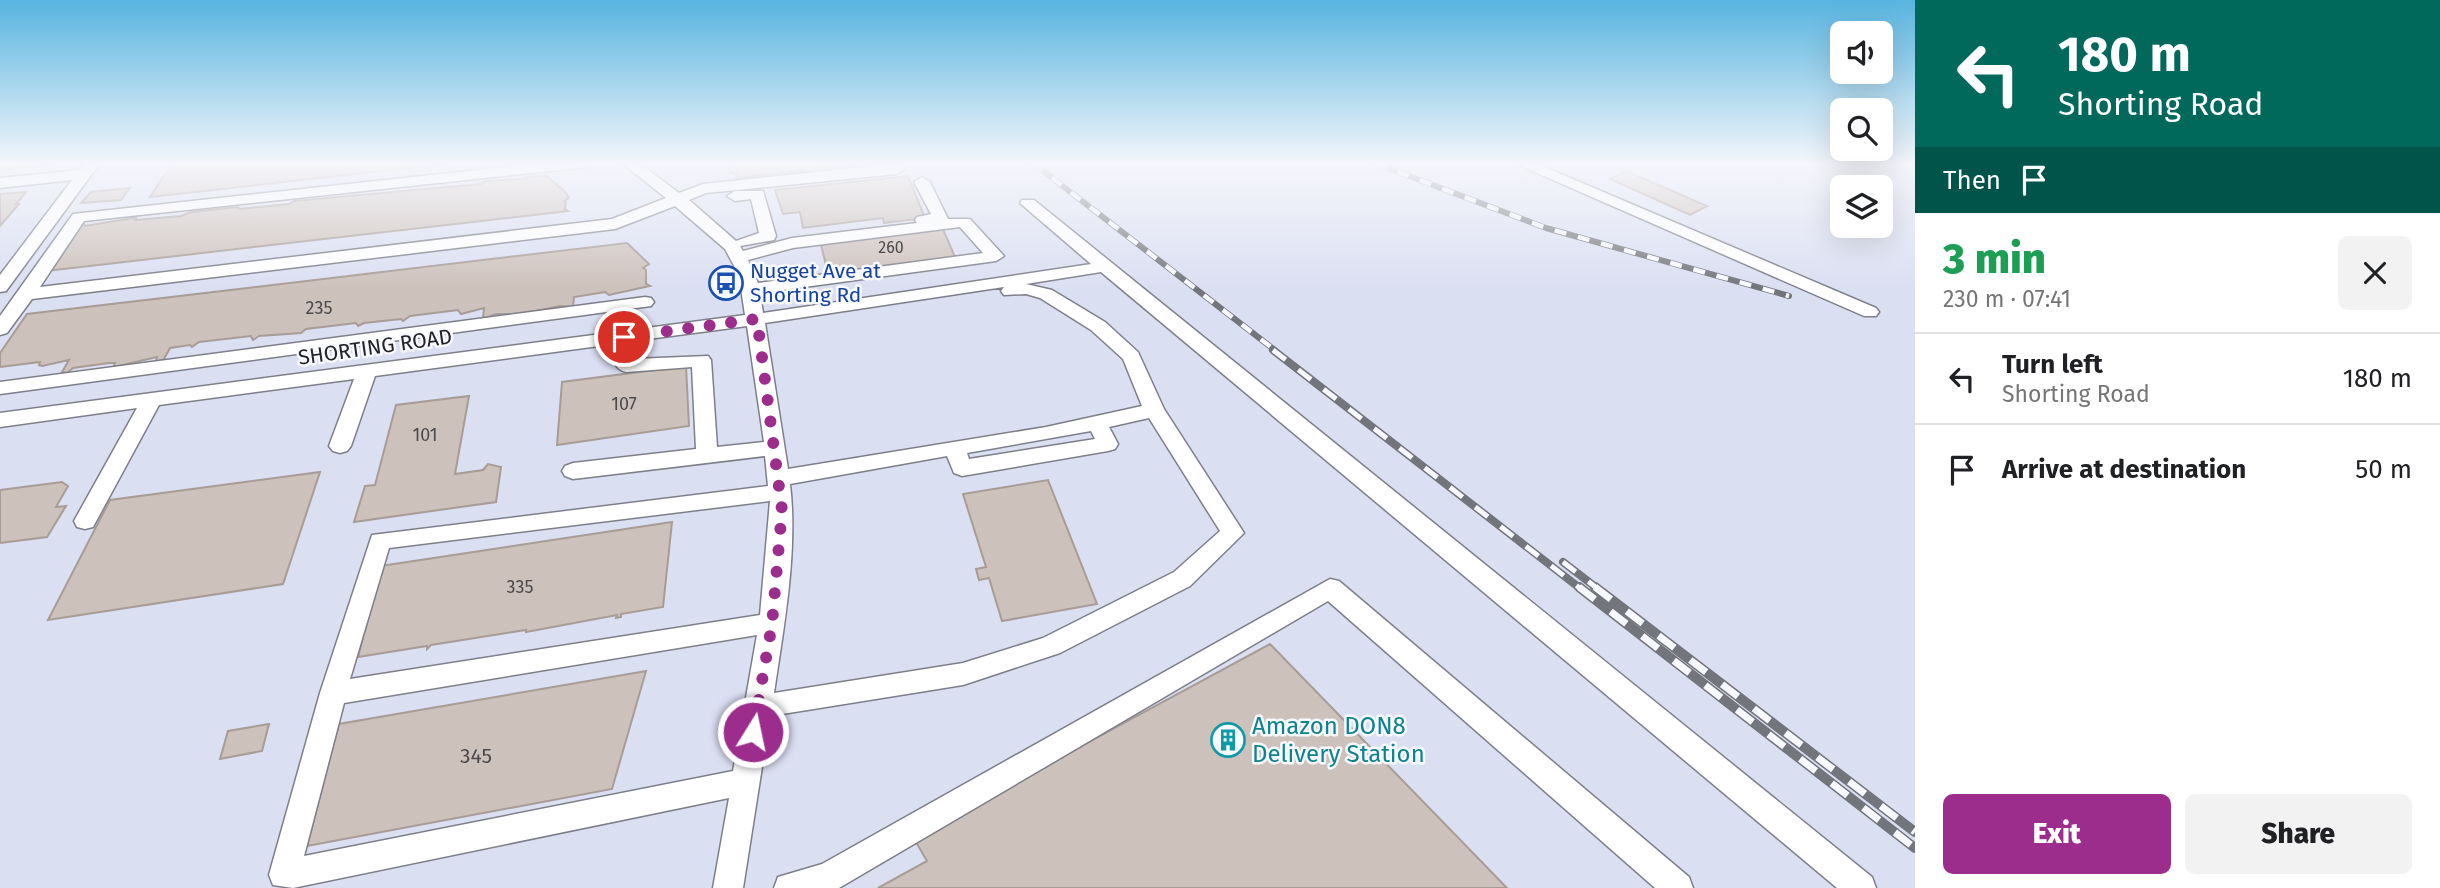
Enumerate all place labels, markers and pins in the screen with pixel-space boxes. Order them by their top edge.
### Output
place label: Nugget Ave at Shorting Rd [750,258,881,308]
bus stop icon: Nugget Ave at Shorting Rd [707,264,745,302]
pin [594,307,654,367]
place label: Amazon DON8 Delivery Station [1252,712,1425,768]
building icon: Amazon DON8 Delivery Station [1209,721,1247,759]

